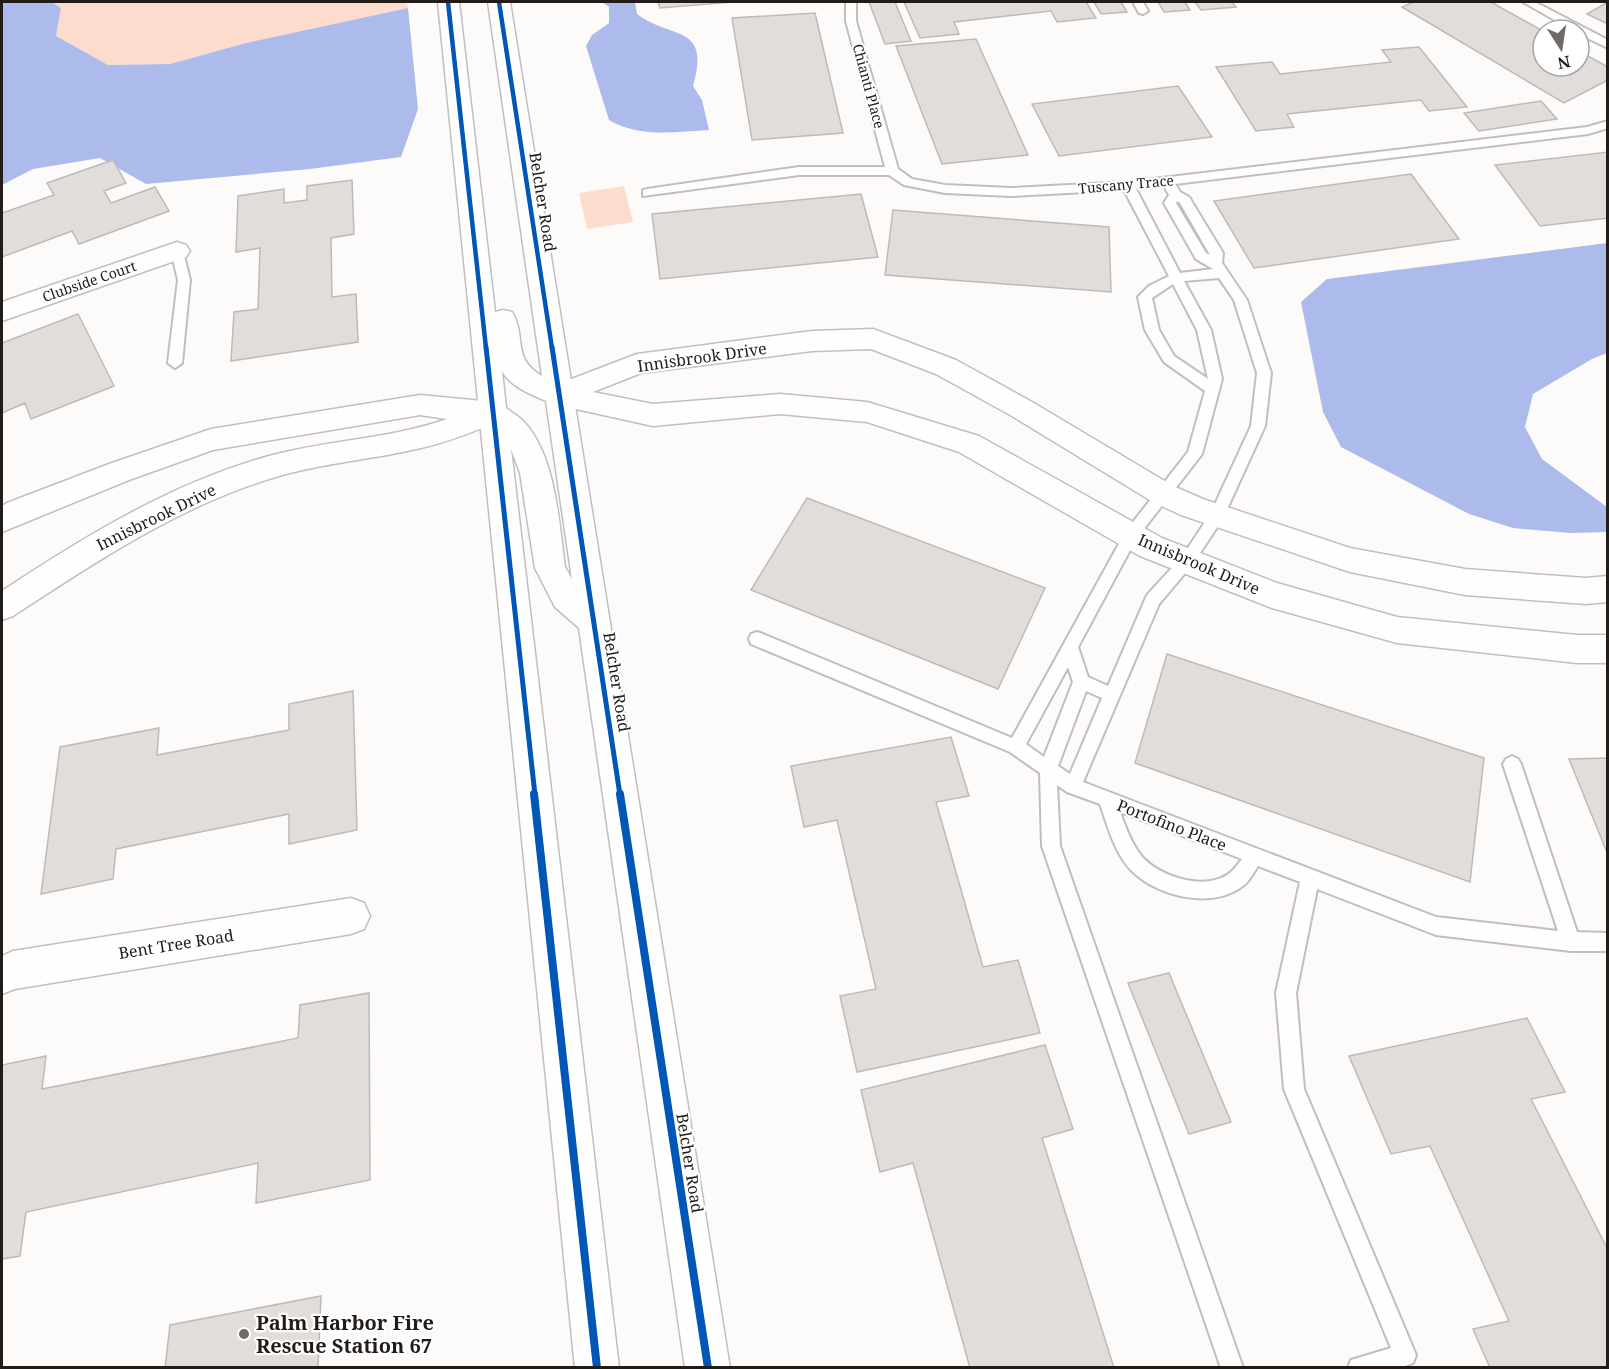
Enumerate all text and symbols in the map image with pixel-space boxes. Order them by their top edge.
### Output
north arrow [1531,18,1591,78]
street label: Chianti Place [849,42,889,130]
text: N [1555,51,1573,75]
street label: Belcher Road [524,150,562,254]
street label: Tuscany Trace [1077,170,1175,198]
street label: Clubside Court [40,256,139,306]
street label: Innisbrook Drive [636,337,768,377]
street label: Innisbrook Drive [93,479,219,555]
street label: Innisbrook Drive [1135,528,1263,600]
street label: Belcher Road [598,630,636,734]
street label: Portofino Place [1114,794,1230,856]
street label: Bent Tree Road [117,924,235,964]
street label: Belcher Road [671,1111,709,1215]
place label: Palm Harbor Fire Rescue Station 67 [256,1309,434,1359]
marker: Palm Harbor Fire Rescue Station 67 [237,1327,251,1341]

